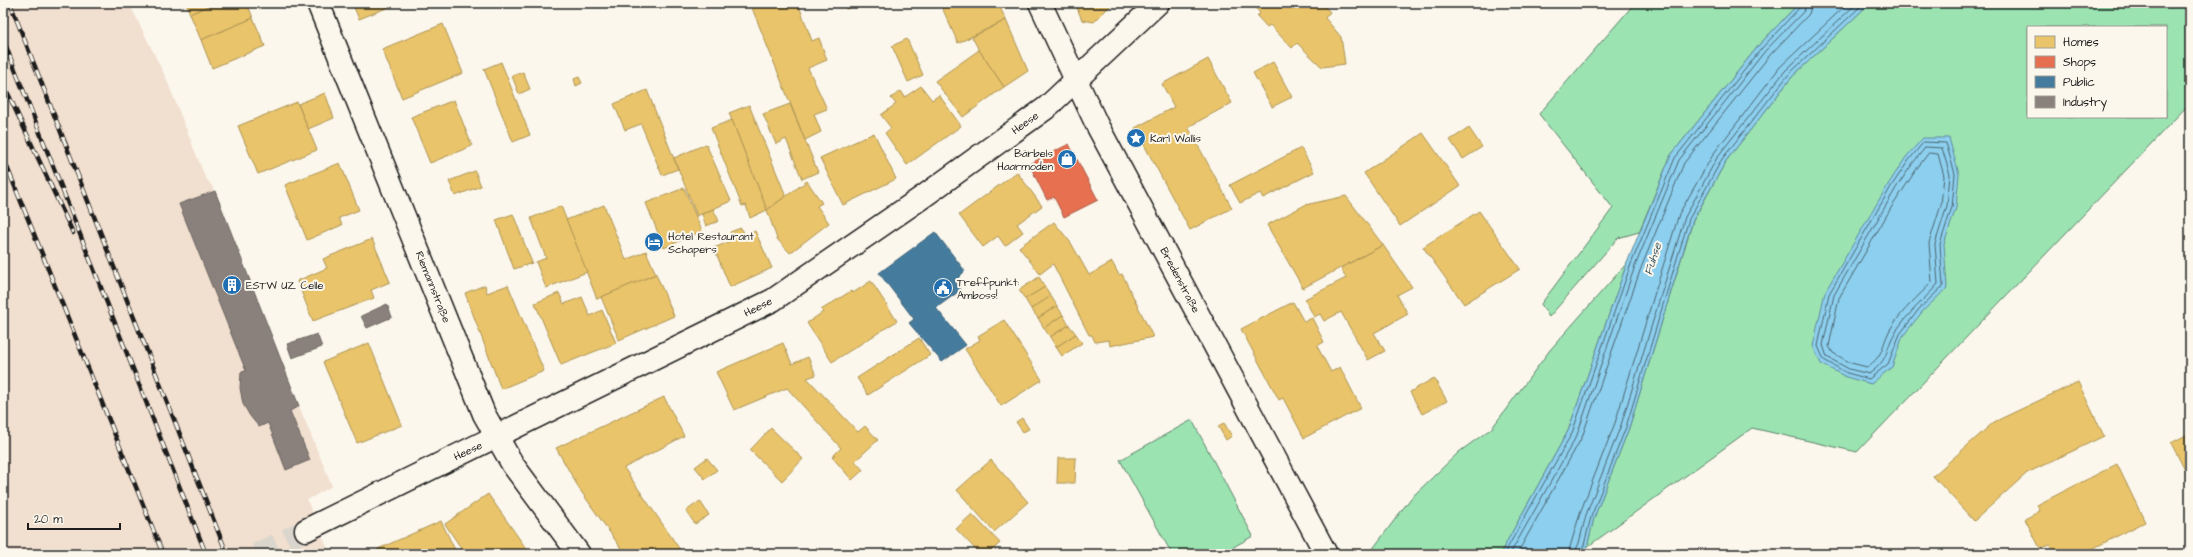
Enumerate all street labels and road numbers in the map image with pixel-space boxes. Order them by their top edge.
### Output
street label: Heese [1008,108,1042,138]
street label: Bredenstraße [1156,245,1204,315]
street label: Riemannstraße [412,249,454,325]
street label: Heese [741,293,775,321]
street label: Heese [451,438,485,464]

